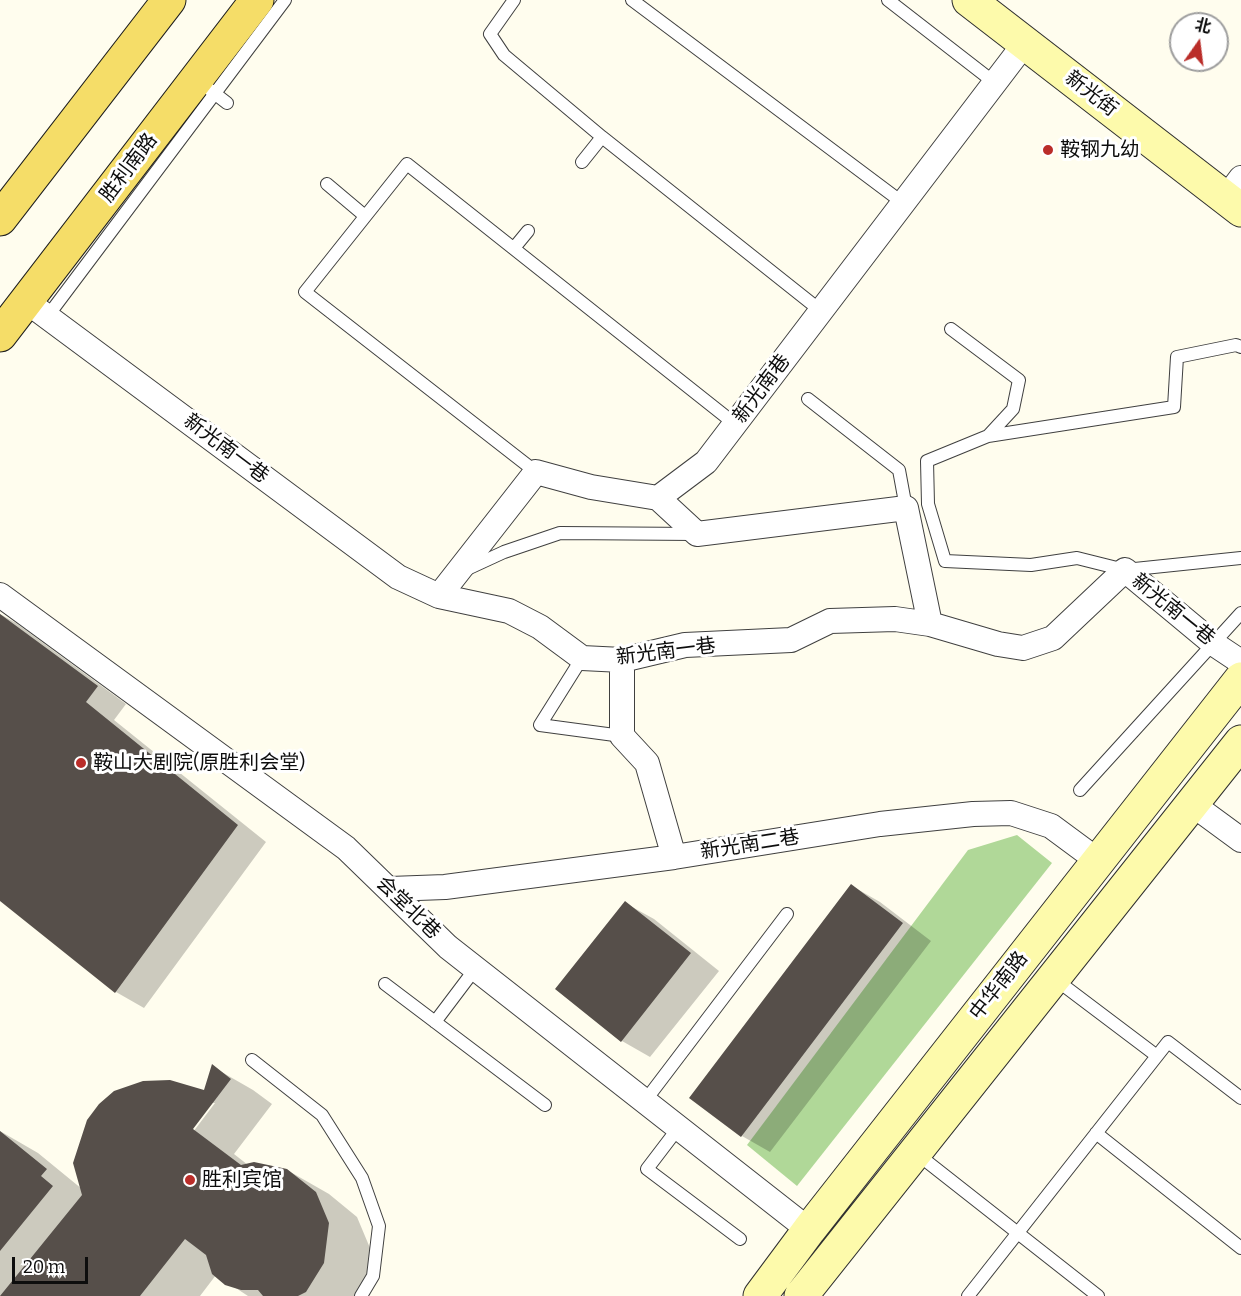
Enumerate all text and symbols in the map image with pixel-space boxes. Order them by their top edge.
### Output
north arrow [1169,12,1229,72]
text: 北 [1193,15,1213,37]
street label: 新光街 [1060,66,1122,122]
street label: 胜利南路 [95,129,163,207]
place label: 鞍钢九幼 [1060,138,1140,162]
marker: 鞍钢九幼 [1041,143,1055,157]
street label: 新光南巷 [728,350,796,428]
street label: 新光南一巷 [179,409,273,489]
street label: 新光南一巷 [1127,569,1219,651]
street label: 新光南一巷 [615,634,717,670]
place label: 鞍山大剧院(原胜利会堂) [93,751,305,775]
marker: 鞍山大剧院(原胜利会堂) [74,756,88,770]
street label: 新光南二巷 [699,825,801,865]
street label: 会堂北巷 [371,872,445,944]
street label: 中华南路 [965,947,1033,1025]
place label: 胜利宾馆 [202,1168,282,1192]
marker: 胜利宾馆 [183,1173,197,1187]
scale bar [15,1245,92,1283]
text: 20 m [23,1256,65,1278]

